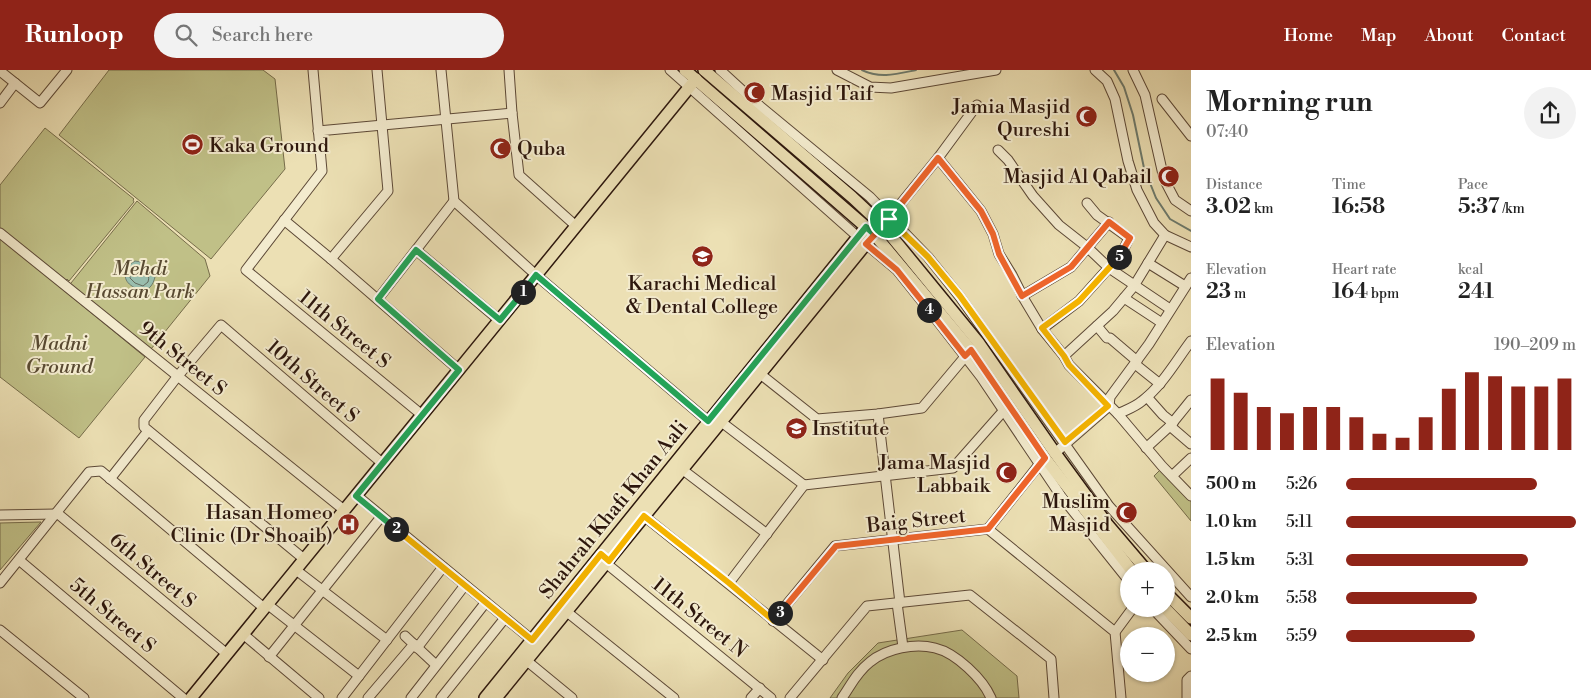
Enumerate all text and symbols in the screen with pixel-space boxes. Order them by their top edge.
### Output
search box [154,13,504,58]
text: Runloop [25,20,124,50]
icon: search [172,21,200,49]
text: Search here [212,23,313,47]
text: Home [1284,24,1333,47]
text: Map [1361,24,1397,47]
text: About [1425,24,1474,47]
text: Contact [1502,24,1566,47]
mosque icon: Masjid Taif [743,81,767,105]
place label: Masjid Taif [771,82,874,107]
text: Morning run [1206,85,1373,120]
button: share [1524,87,1576,139]
place label: Jamia Masjid Qureshi [951,95,1071,143]
mosque icon: Jamia Masjid Qureshi [1074,105,1098,129]
text: 07:40 [1206,122,1248,142]
sports icon: Kaka Ground [181,133,205,157]
place label: Kaka Ground [209,134,330,159]
mosque icon: Quba [489,136,513,160]
place label: Quba [517,137,566,162]
mosque icon: Masjid Al Qabail [1156,164,1180,188]
place label: Masjid Al Qabail [1003,165,1152,190]
text: Distance [1206,176,1263,194]
text: Time [1332,176,1366,194]
text: Pace [1458,176,1488,194]
text: 3.02 [1206,194,1251,220]
text: 16:58 [1332,194,1385,220]
text: 5:37 [1458,194,1500,220]
pin [868,198,910,240]
text: km [1251,200,1273,218]
text: /km [1500,200,1525,218]
icon: arrive [875,205,903,233]
pin: 5 [1106,244,1132,270]
school or university icon: Karachi Medical & Dental College [690,245,714,269]
text: 5 [1115,248,1124,266]
park label: Mehdi Hassan Park [84,257,195,305]
text: Elevation [1206,261,1267,279]
text: Heart rate [1332,261,1397,279]
text: kcal [1458,261,1483,279]
place label: Karachi Medical & Dental College [626,272,778,320]
text: 23 [1206,279,1231,305]
text: 164 [1332,279,1368,305]
text: 241 [1458,279,1494,305]
pin: 1 [510,280,536,304]
text: 1 [520,283,527,301]
street label: 11th Street S [293,285,395,375]
text: m [1231,285,1246,303]
text: bpm [1368,285,1399,303]
pin: 4 [916,298,942,322]
text: 4 [925,301,934,319]
street label: 9th Street S [133,316,231,402]
park label: Madni Ground [25,332,93,380]
street label: 10th Street S [261,335,363,429]
text: Elevation [1206,335,1275,355]
text: 190–209 m [1494,335,1576,355]
street label: Shahrah Khafi Khan Aali [534,415,694,604]
school or university icon: Institute [784,416,808,440]
place label: Institute [812,417,889,442]
place label: Jama Masjid Labbaik [878,451,992,499]
mosque icon: Jama Masjid Labbaik [994,461,1018,485]
text: 500 m [1206,474,1256,494]
text: 5:26 [1286,474,1317,494]
place label: Muslim Masjid [1042,490,1111,538]
mosque icon: Muslim Masjid [1114,500,1138,524]
place label: Hasan Homeo Clinic (Dr Shoaib) [171,501,333,549]
street label: Baig Street [864,504,967,539]
hospital icon: Hasan Homeo Clinic (Dr Shoaib) [337,512,361,536]
text: 1.0 km [1206,512,1257,532]
text: 5:11 [1286,512,1313,532]
pin: 2 [384,516,408,542]
text: 2 [392,520,401,538]
street label: 6th Street S [104,528,200,615]
text: 1.5 km [1206,550,1255,570]
text: 5:31 [1286,550,1314,570]
map controls [1120,562,1175,682]
button: + [1120,562,1175,617]
street label: 11th Street N [647,572,752,664]
street label: 5th Street S [64,573,160,659]
text: 2.0 km [1206,588,1259,608]
text: 5:58 [1286,588,1317,608]
pin: 3 [768,600,792,626]
text: 3 [776,604,785,622]
text: 2.5 km [1206,626,1257,646]
text: 5:59 [1286,626,1317,646]
button: − [1120,627,1175,682]

